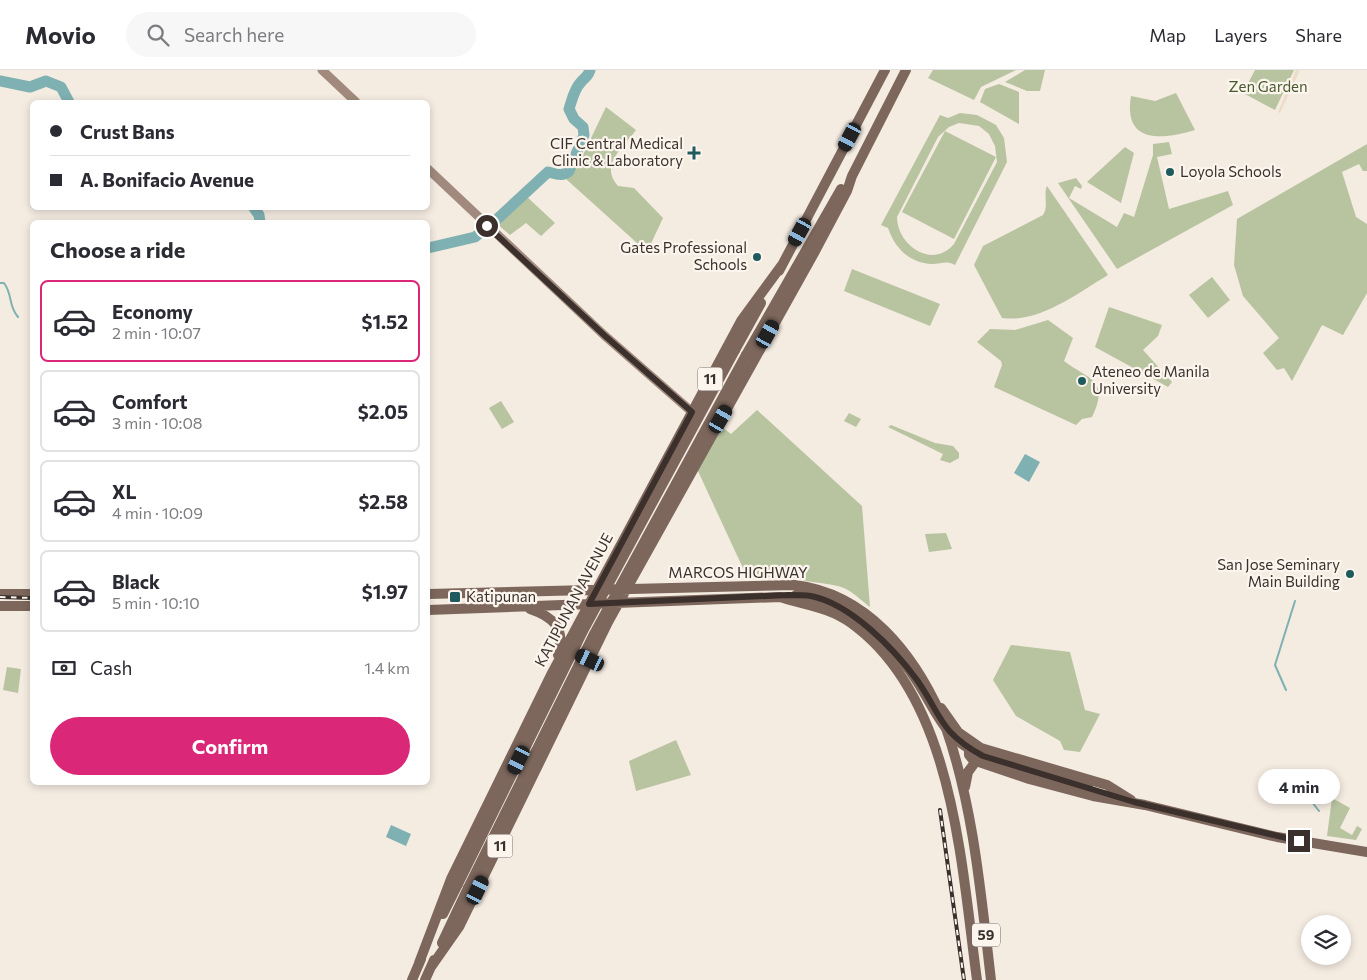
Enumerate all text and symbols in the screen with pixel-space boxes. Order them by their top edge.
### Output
search box [126,12,476,57]
text: Movio [25,20,96,49]
icon: search [144,21,172,49]
text: Search here [184,23,284,46]
text: Map [1149,24,1186,46]
text: Layers [1214,24,1267,46]
text: Share [1295,24,1342,46]
park label: Zen Garden [1228,77,1308,95]
text: Crust Bans [80,120,175,143]
car [836,120,863,154]
place label: CIF Central Medical Clinic & Laboratory [550,134,683,169]
marker: CIF Central Medical Clinic & Laboratory [687,146,701,160]
place label: Loyola Schools [1180,162,1282,180]
marker: Loyola Schools [1164,166,1176,178]
text: A. Bonifacio Avenue [80,168,254,191]
route start [476,215,498,237]
car [786,215,813,249]
text: Choose a ride [50,236,185,263]
place label: Gates Professional Schools [620,238,747,273]
marker: Gates Professional Schools [751,251,763,263]
icon: car [52,299,97,344]
text: Economy [112,300,193,323]
text: $1.52 [362,310,408,333]
car [754,317,781,351]
text: 2 min · 10:07 [112,323,201,342]
place label: Ateneo de Manila University [1092,362,1210,397]
road number: 11 [698,368,722,390]
marker: Ateneo de Manila University [1076,375,1088,387]
icon: car [52,389,97,434]
text: Comfort [112,390,188,413]
text: $2.05 [358,400,408,423]
car [707,402,734,436]
text: 3 min · 10:08 [112,413,203,432]
icon: car [52,479,97,524]
text: XL [112,480,137,503]
text: $2.58 [358,490,408,513]
text: 4 min · 10:09 [112,503,203,522]
street label: KATIPUNAN AVENUE [530,530,616,669]
place label: San Jose Seminary Main Building [1217,555,1340,590]
street label: MARCOS HIGHWAY [668,563,808,581]
marker: San Jose Seminary Main Building [1344,568,1356,580]
icon: car [52,569,97,614]
text: Black [112,570,160,593]
text: $1.97 [362,580,408,603]
place label: Katipunan [466,587,536,605]
marker: Katipunan [448,590,462,604]
text: 5 min · 10:10 [112,593,200,612]
car [573,647,606,673]
icon: cash [50,654,78,682]
text: Cash [90,656,132,679]
text: 1.4 km [364,658,410,677]
button: Confirm [50,717,410,775]
car [505,743,532,777]
callout: 4 min [1258,768,1340,804]
text: 4 min [1279,777,1319,796]
route end [1288,830,1310,852]
road number: 11 [488,834,512,858]
car [464,873,491,907]
map controls [1301,915,1351,965]
button: layers [1301,915,1351,965]
road number: 59 [972,924,1000,946]

